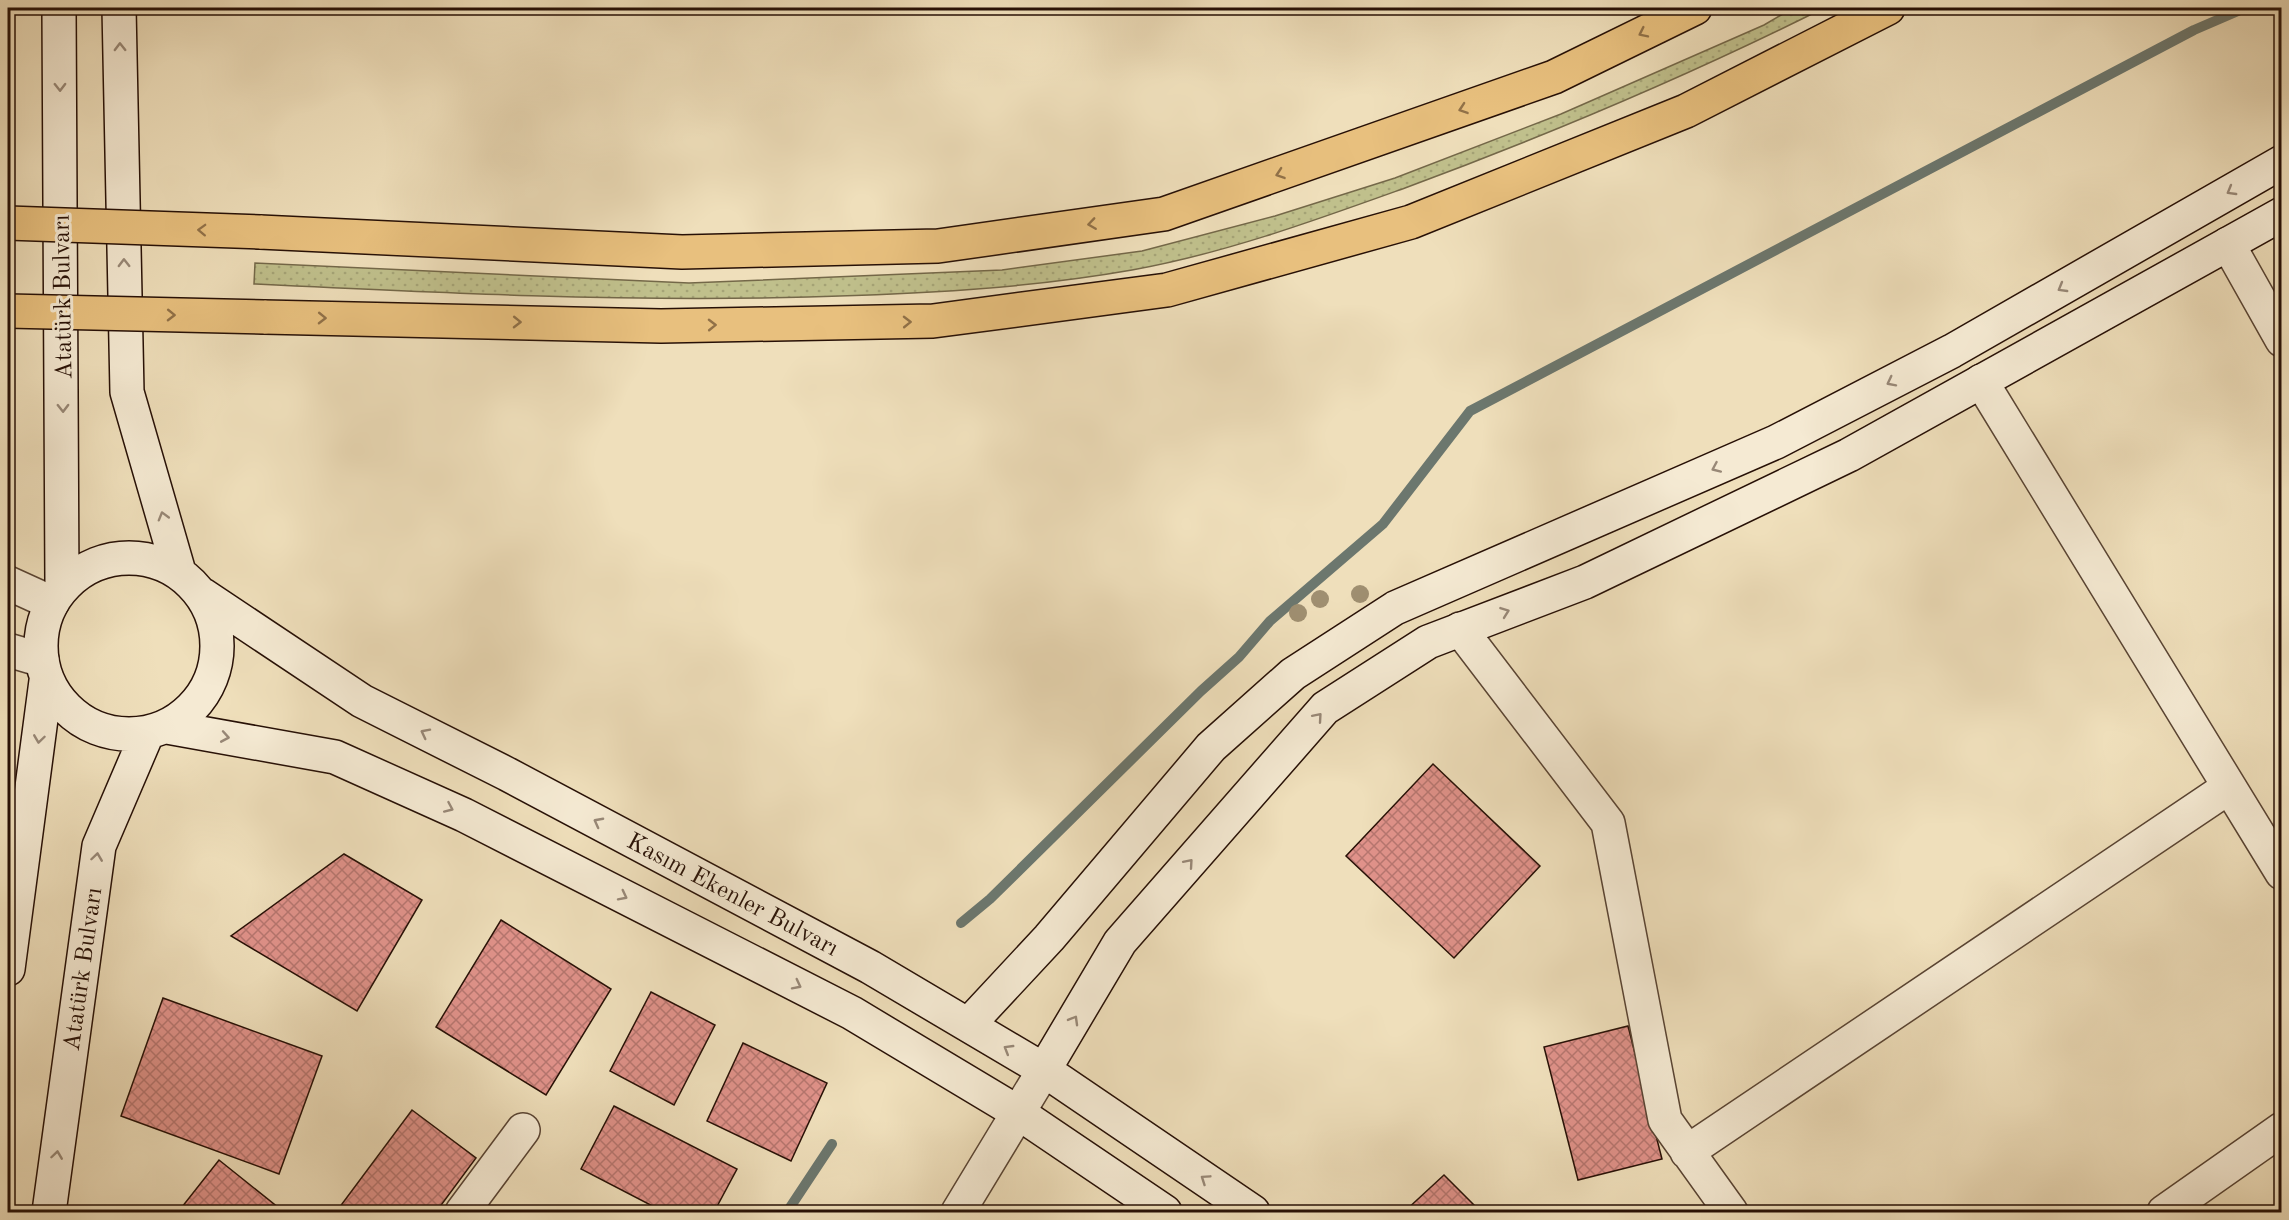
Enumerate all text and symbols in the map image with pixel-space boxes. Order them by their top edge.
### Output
one-way arrow [1638,26,1649,38]
one-way arrow [113,42,126,51]
one-way arrow [54,82,66,91]
one-way arrow [1459,101,1469,114]
one-way arrow [1275,166,1285,179]
one-way arrow [2227,183,2237,195]
street label: Atatürk Bulvarı [51,214,77,380]
one-way arrow [1088,218,1097,230]
one-way arrow [197,224,206,237]
one-way arrow [118,258,130,267]
one-way arrow [2058,281,2068,292]
one-way arrow [166,308,175,321]
one-way arrow [318,312,327,324]
one-way arrow [902,315,911,328]
one-way arrow [512,316,521,329]
one-way arrow [707,319,716,331]
one-way arrow [1887,375,1898,387]
one-way arrow [57,403,69,412]
one-way arrow [1711,461,1722,473]
one-way arrow [158,511,170,521]
one-way arrow [1499,607,1509,620]
one-way arrow [1311,713,1322,724]
one-way arrow [420,728,431,740]
one-way arrow [219,730,229,743]
one-way arrow [33,734,45,743]
one-way arrow [442,801,453,813]
one-way arrow [594,818,604,829]
street label: Kasım Ekenler Bulvarı [622,830,842,962]
one-way arrow [91,853,103,862]
one-way arrow [1182,859,1193,870]
street label: Atatürk Bulvarı [61,886,107,1053]
one-way arrow [617,889,627,900]
one-way arrow [790,977,801,989]
one-way arrow [1067,1016,1078,1026]
one-way arrow [1004,1044,1014,1056]
one-way arrow [51,1150,63,1159]
one-way arrow [1201,1175,1212,1186]

